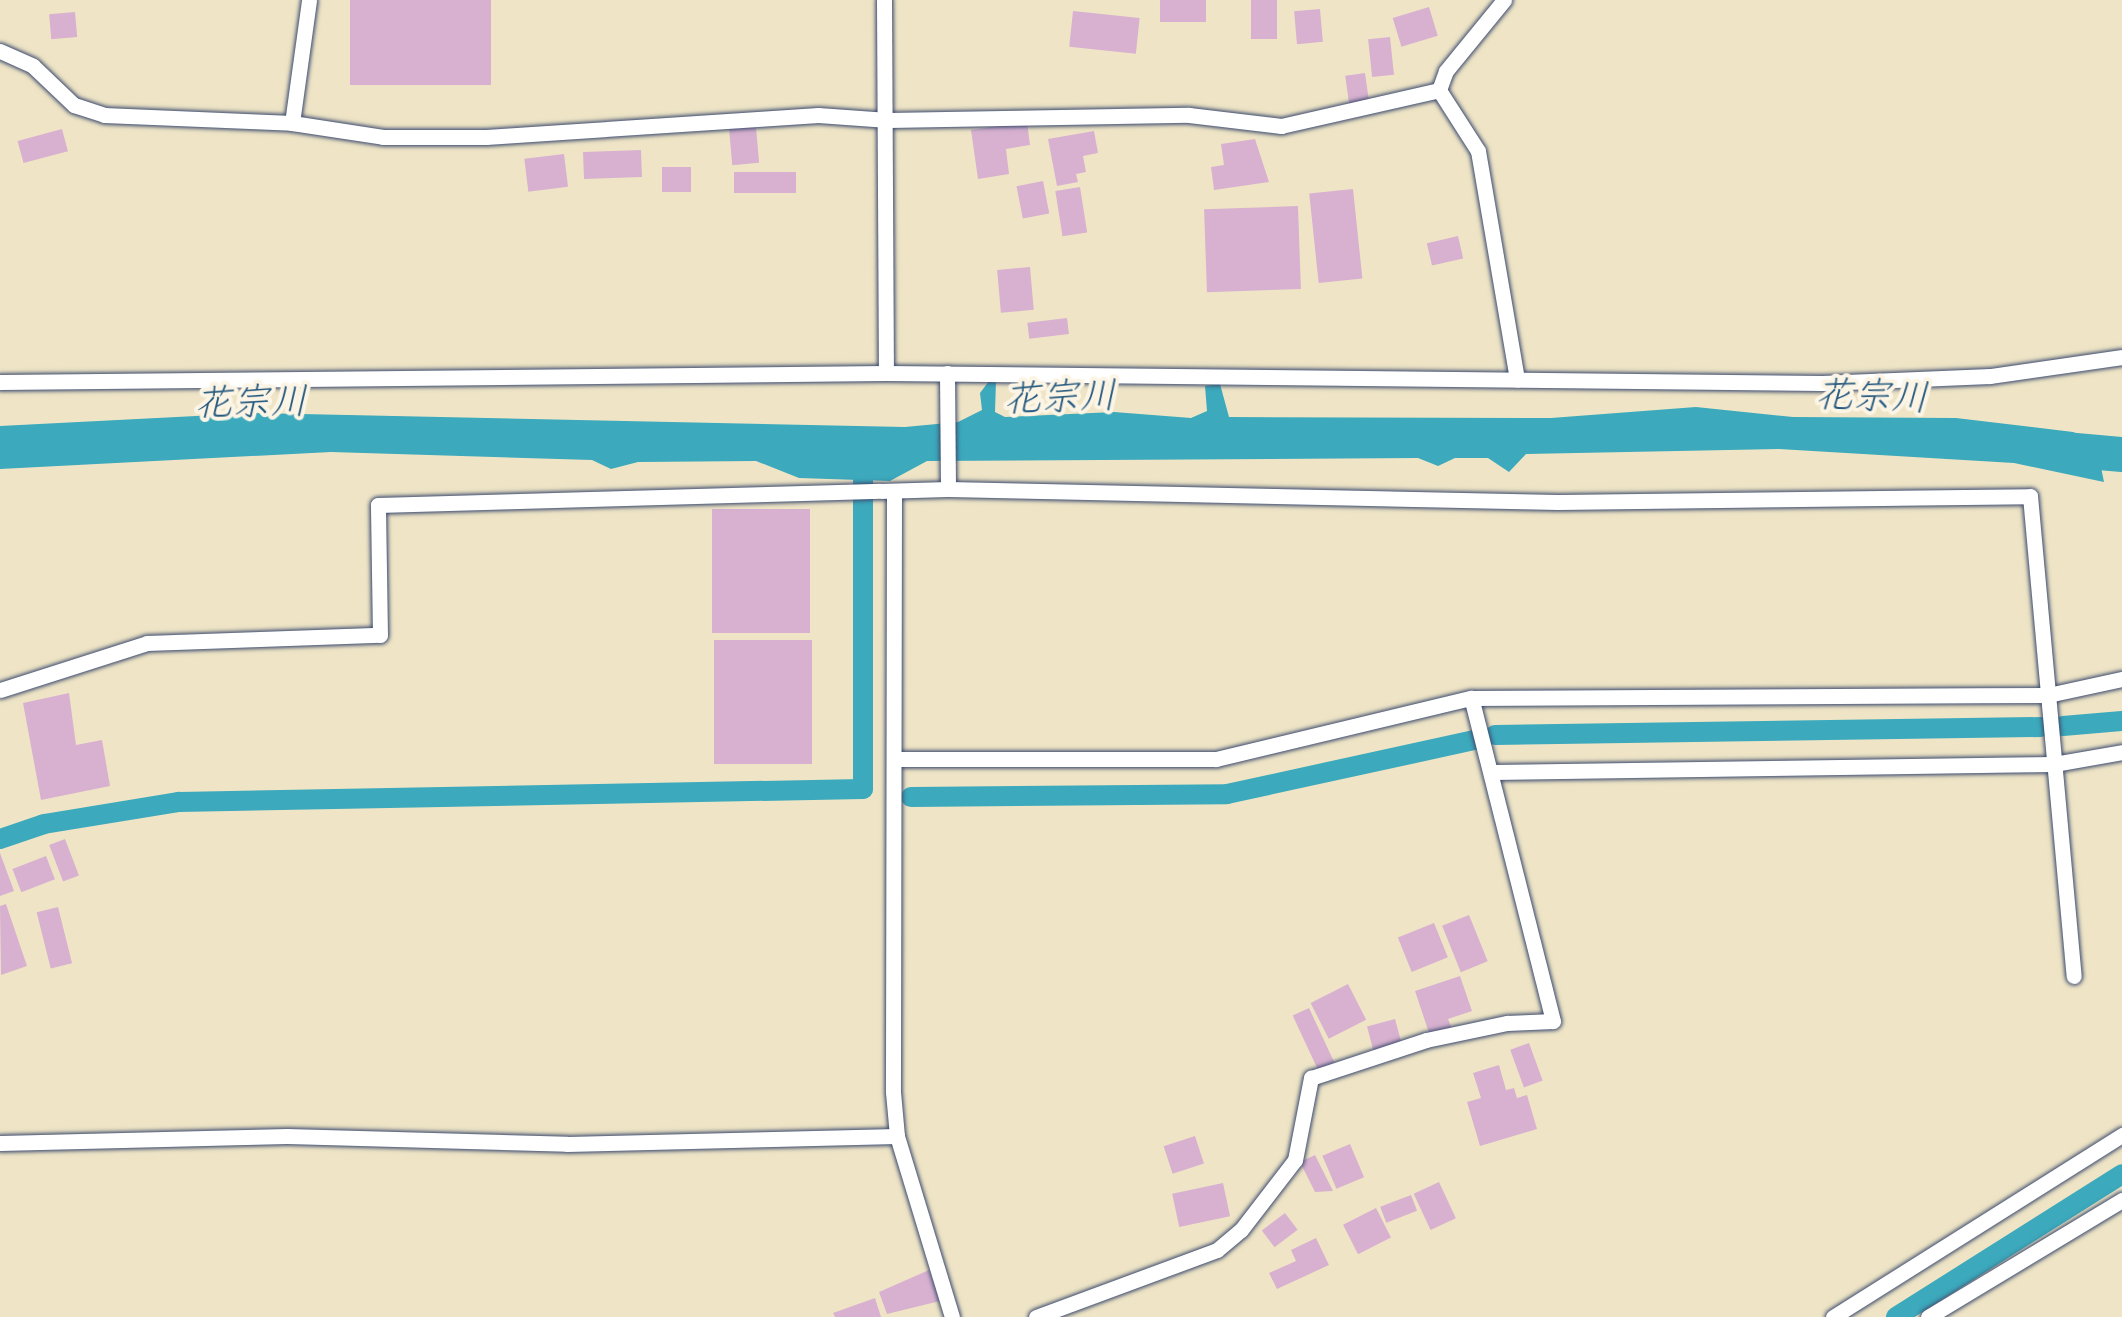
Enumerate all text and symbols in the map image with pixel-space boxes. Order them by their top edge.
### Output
water label: 花宗川 [1814,370,1930,420]
water label: 花宗川 [1002,371,1118,421]
water label: 花宗川 [194,377,308,425]

